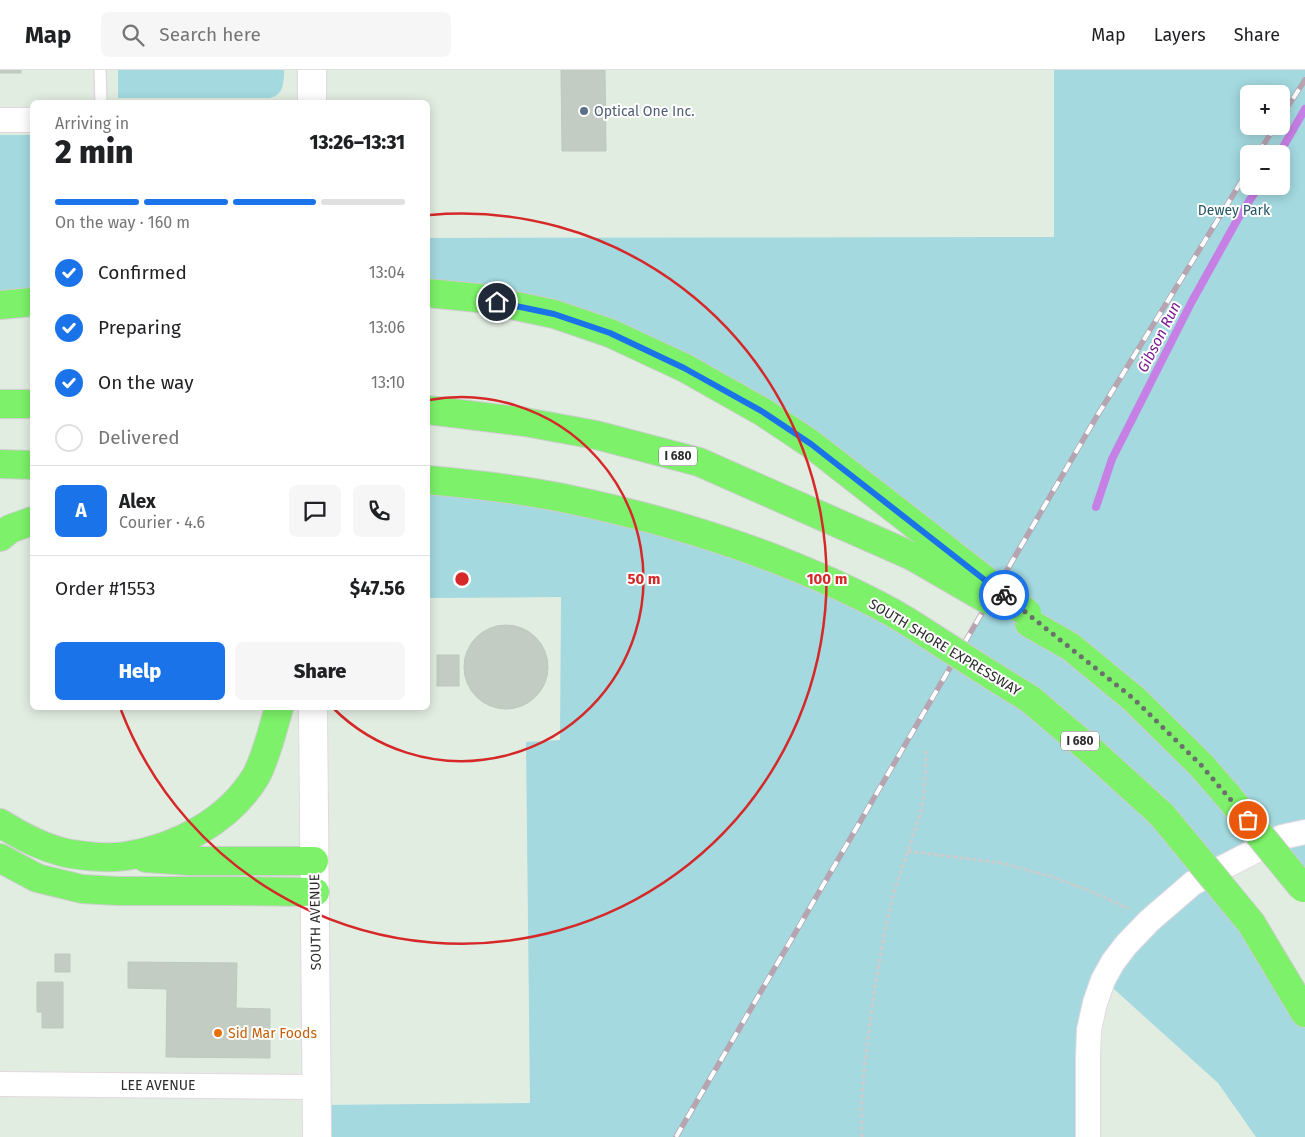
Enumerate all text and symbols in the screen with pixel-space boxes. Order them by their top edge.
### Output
search box [101,12,451,57]
text: Map [25,21,71,49]
icon: search [119,21,147,49]
text: Search here [159,23,261,46]
text: Map [1091,24,1126,46]
text: Layers [1154,24,1206,46]
text: Share [1234,24,1280,46]
map controls [1240,85,1290,195]
button: + [1240,85,1290,135]
place label: Optical One Inc. [594,103,695,120]
marker: Optical One Inc. [578,105,590,117]
text: Arriving in [55,114,129,133]
text: 13:26–13:31 [310,131,405,154]
text: 2 min [55,133,133,171]
button: − [1240,145,1290,195]
park label: Dewey Park [1198,202,1271,219]
text: On the way · 160 m [55,213,190,232]
icon: check [55,259,83,287]
text: Confirmed [98,261,187,284]
text: 13:04 [369,263,405,282]
pin [476,281,518,323]
icon: home [483,288,511,316]
water label: Gibson Run [1134,299,1184,375]
icon: check [55,314,83,342]
text: Preparing [98,316,181,339]
text: 13:06 [369,318,405,337]
icon: check [55,369,83,397]
text: On the way [98,371,194,394]
text: 13:10 [371,373,405,392]
text: Delivered [98,426,180,449]
road number: I 680 [659,446,697,466]
button: chat [289,485,341,537]
button: phone [353,485,405,537]
text: Alex [119,490,156,513]
text: A [75,499,87,522]
text: Courier · 4.6 [119,513,205,532]
centre of rings [453,570,471,588]
text: 50 m [627,570,661,588]
text: 100 m [807,570,847,588]
courier [979,570,1029,620]
text: Order #1553 [55,577,155,600]
text: $47.56 [350,577,405,600]
icon: bike [990,581,1018,609]
street label: SOUTH SHORE EXPRESSWAY [866,595,1024,700]
button: Help [55,642,225,700]
button: Share [235,642,405,700]
road number: I 680 [1061,731,1099,750]
pin [1227,799,1269,841]
icon: bag [1234,806,1262,834]
street label: SOUTH AVENUE [306,874,325,970]
place label: Sid Mar Foods [228,1025,317,1042]
marker: Sid Mar Foods [212,1027,224,1039]
street label: LEE AVENUE [120,1077,196,1094]

